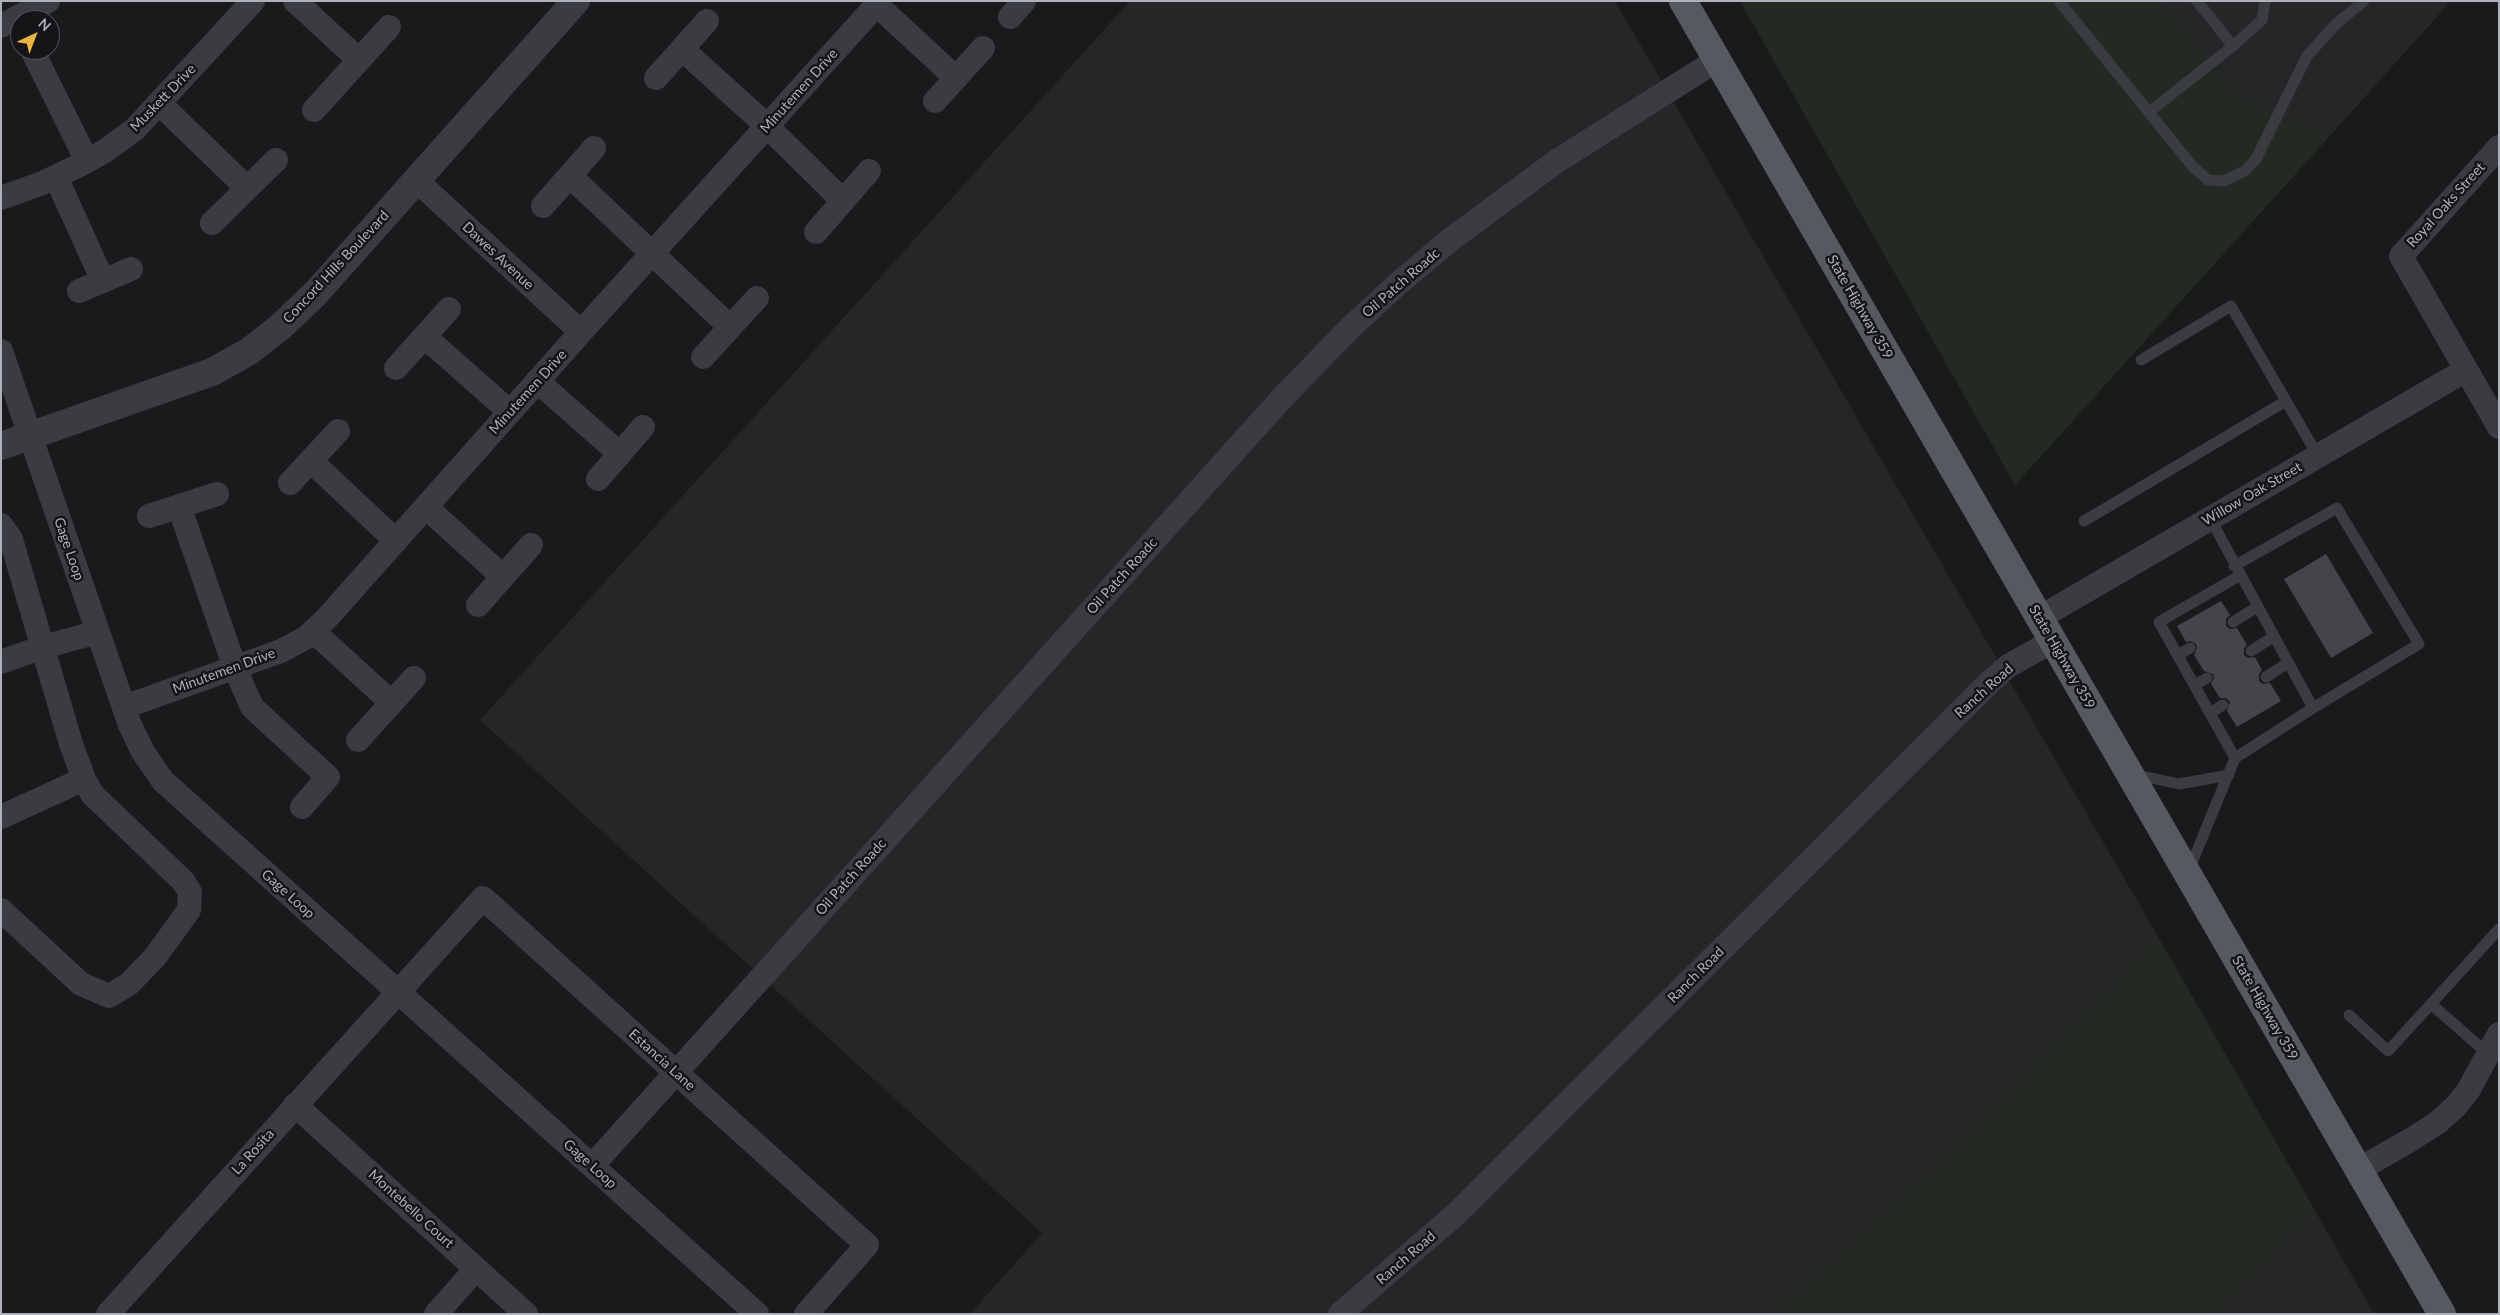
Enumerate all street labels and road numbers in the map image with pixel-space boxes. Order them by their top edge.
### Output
street label: Minutemen Drive [757,45,841,137]
street label: Muskett Drive [127,61,199,135]
street label: Royal Oaks Street [2403,159,2489,251]
street label: Concord Hills Boulevard [279,207,393,327]
street label: Dawes Avenue [459,219,537,293]
street label: Oil Patch Roadc [1359,245,1443,321]
street label: State Highway 359 [1823,252,1897,362]
street label: Minutemen Drive [486,346,570,438]
street label: Willow Oak Street [2199,459,2305,529]
street label: Gage Loop [50,515,88,583]
street label: Oil Patch Roadc [1083,534,1161,618]
street label: State Highway 359 [2025,602,2099,712]
street label: Minutemen Drive [170,645,278,697]
street label: Ranch Road [1951,660,2017,722]
street label: Oil Patch Roadc [812,835,890,919]
street label: Gage Loop [258,866,318,922]
street label: Ranch Road [1664,943,1728,1007]
street label: State Highway 359 [2228,953,2302,1063]
street label: Estancia Lane [625,1026,699,1094]
street label: La Rosita [228,1126,278,1178]
street label: Gage Loop [560,1136,620,1192]
street label: Montebello Court [365,1166,457,1252]
street label: Ranch Road [1373,1228,1439,1288]

